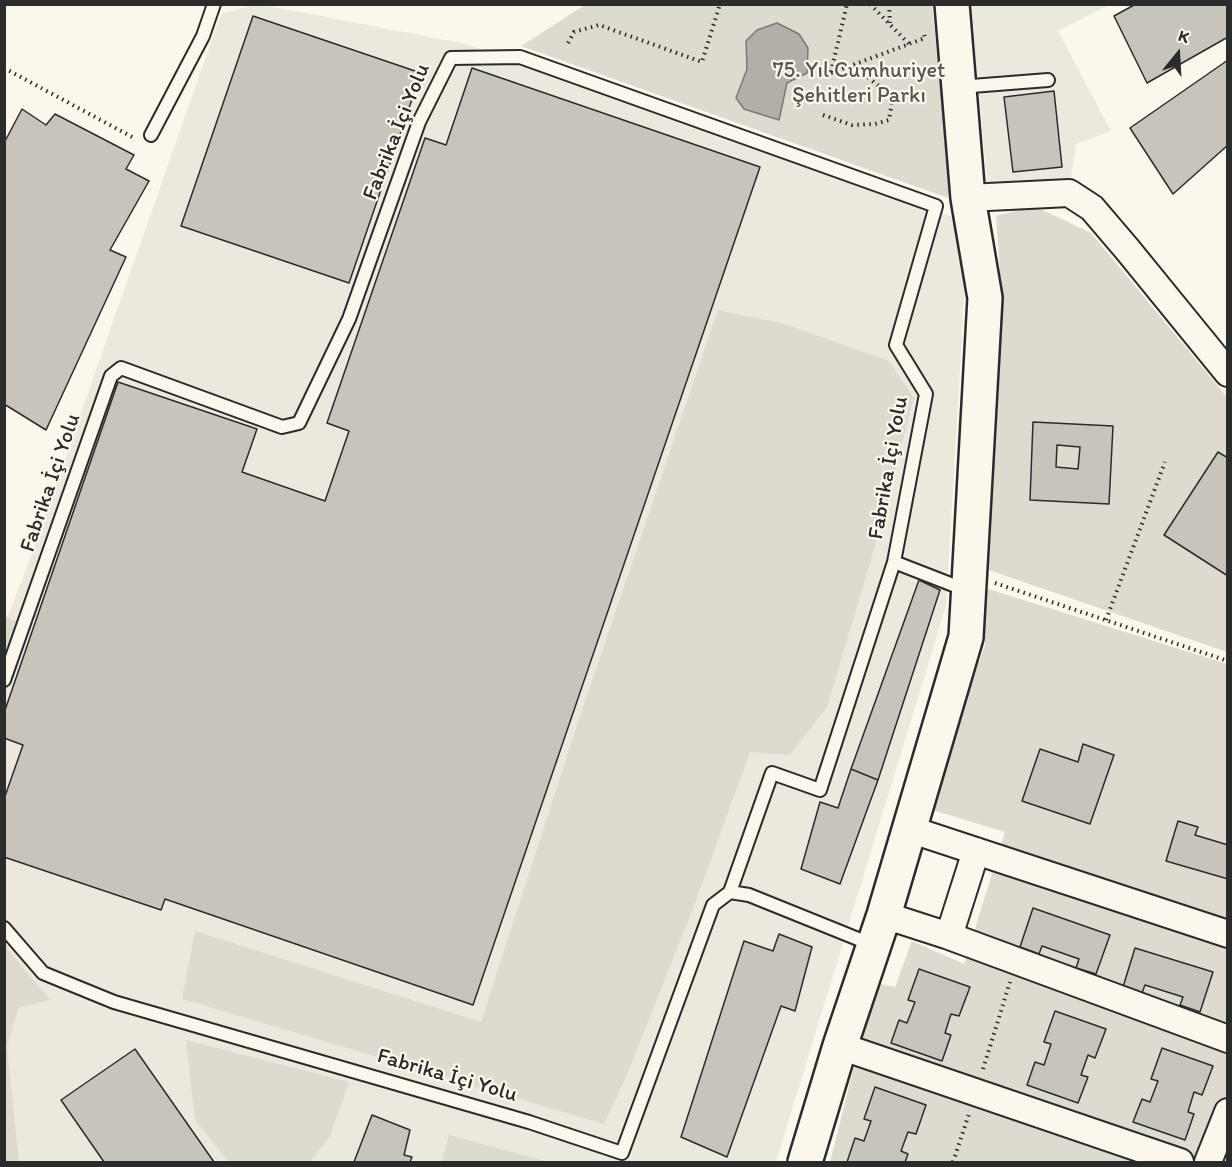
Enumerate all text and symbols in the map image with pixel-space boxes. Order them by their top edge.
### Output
north arrow [1148,24,1208,84]
text: K [1176,26,1192,47]
park label: 75. Yıl Cumhuriyet Şehitleri Parkı [773,58,945,110]
street label: Fabrika İçi Yolu [358,60,436,204]
street label: Fabrika İçi Yolu [863,394,915,542]
street label: Fabrika İçi Yolu [15,410,87,556]
street label: Fabrika İçi Yolu [374,1043,520,1109]

